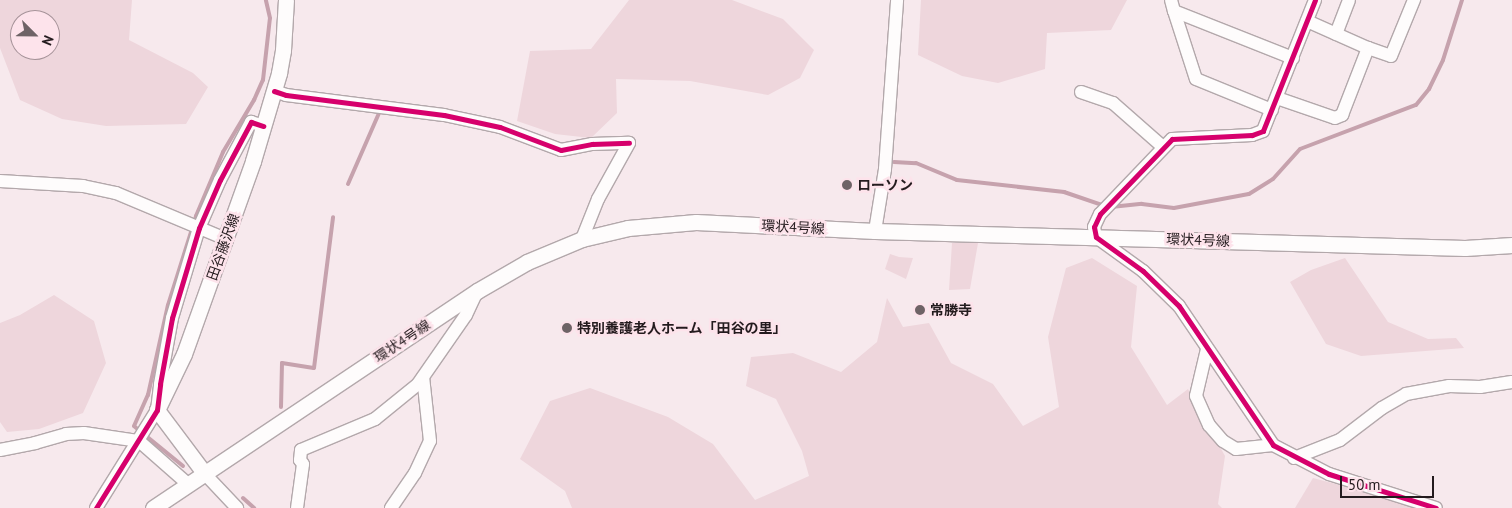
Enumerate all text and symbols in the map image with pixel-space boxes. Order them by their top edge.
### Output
north arrow [10,10,60,60]
text: N [38,33,58,48]
place label: ローソン [857,177,913,193]
marker: ローソン [841,179,853,191]
street label: 田谷藤沢線 [203,211,243,283]
street label: 環状4号線 [761,217,825,237]
street label: 環状4号線 [1166,230,1230,250]
place label: 常勝寺 [930,302,972,318]
marker: 常勝寺 [914,304,926,316]
street label: 環状4号線 [371,316,433,366]
place label: 特別養護老人ホーム「田谷の里」 [577,320,787,336]
marker: 特別養護老人ホーム「田谷の里」 [561,322,573,334]
scale bar [1342,466,1436,498]
text: 50 m [1348,475,1381,494]

